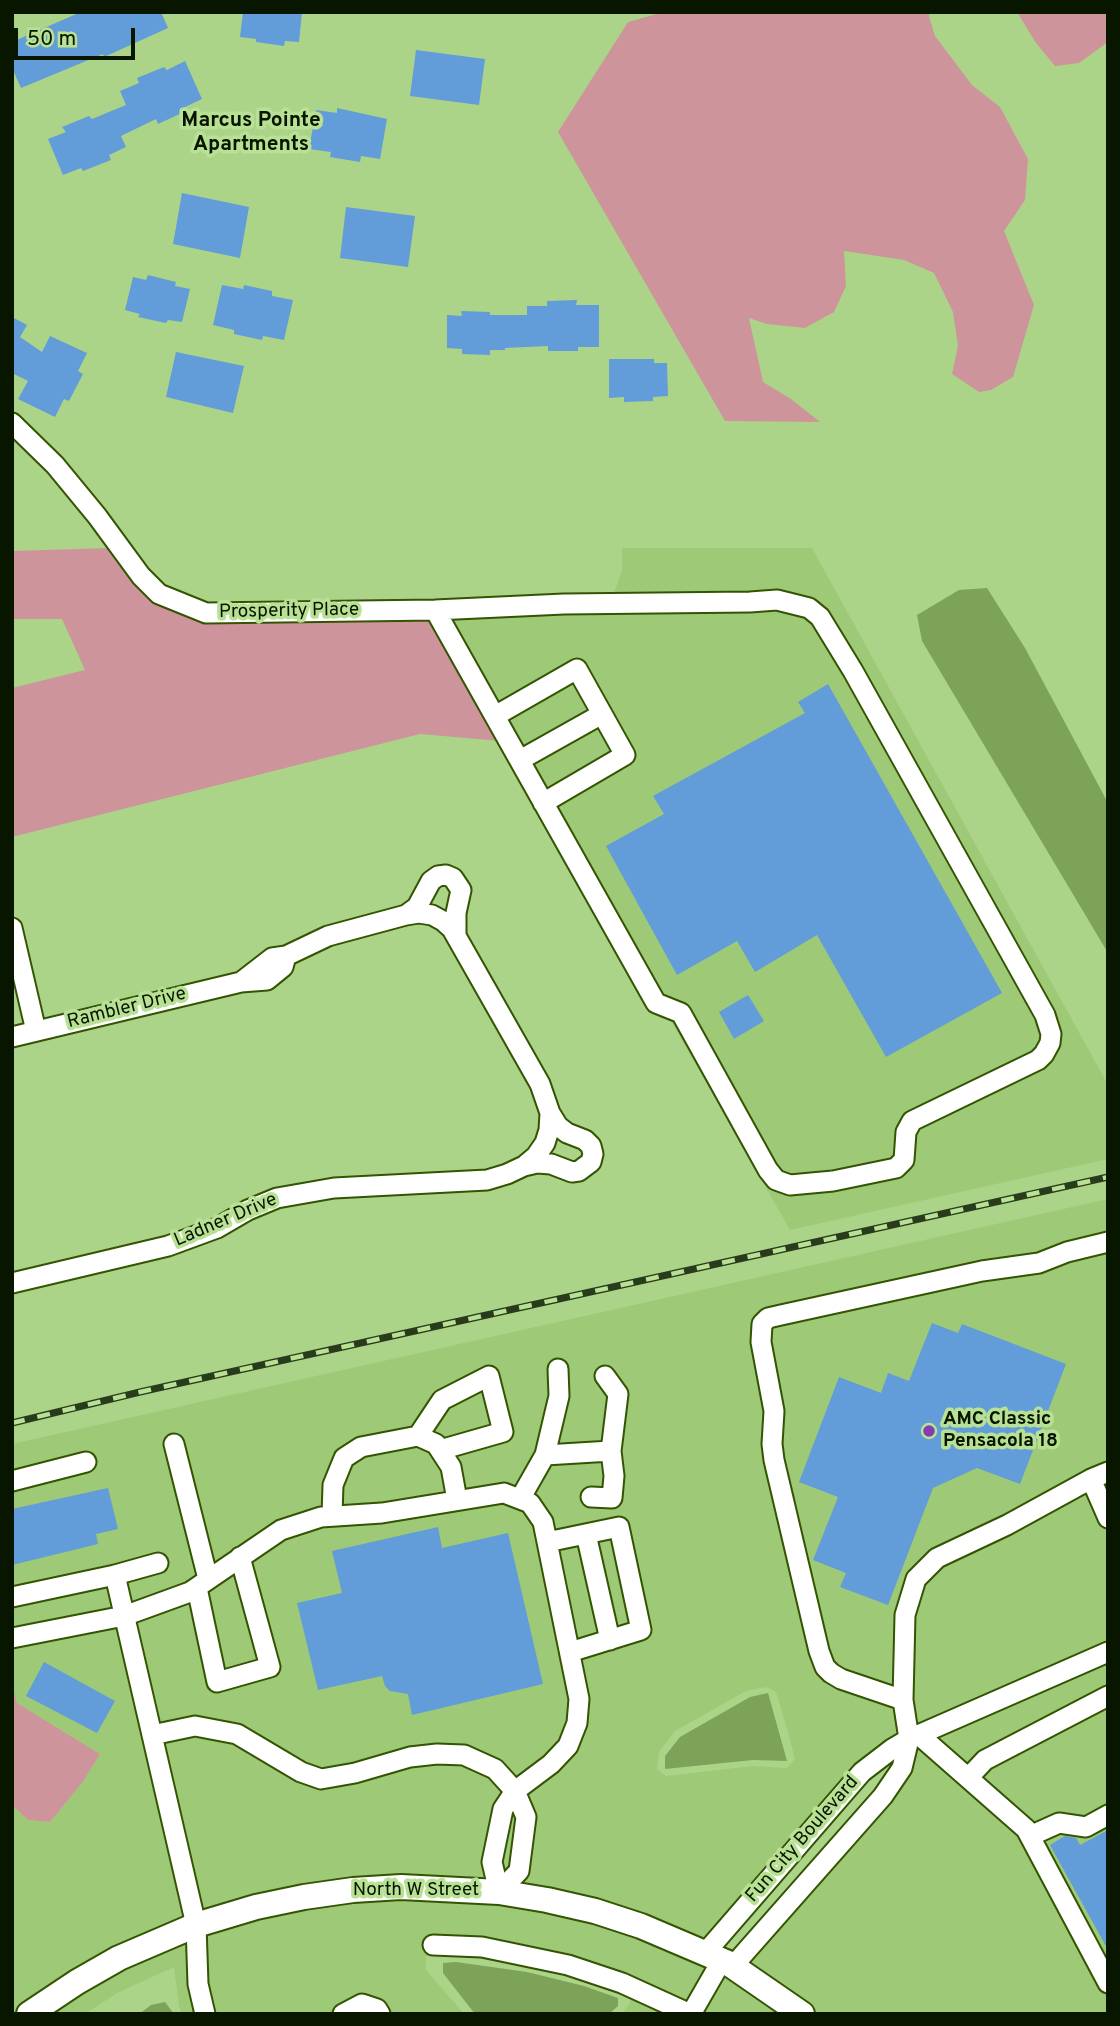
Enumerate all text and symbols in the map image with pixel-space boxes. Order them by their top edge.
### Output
scale bar [18,14,138,58]
text: 50 m [27,26,76,53]
district label: Marcus Pointe Apartments [181,109,321,159]
street label: Prosperity Place [219,599,359,625]
street label: Rambler Drive [65,983,189,1035]
street label: Ladner Drive [171,1189,281,1253]
place label: AMC Classic Pensacola 18 [943,1409,1058,1453]
marker: AMC Classic Pensacola 18 [921,1423,937,1439]
street label: Fun City Boulevard [742,1772,864,1908]
street label: North W Street [353,1880,479,1902]

